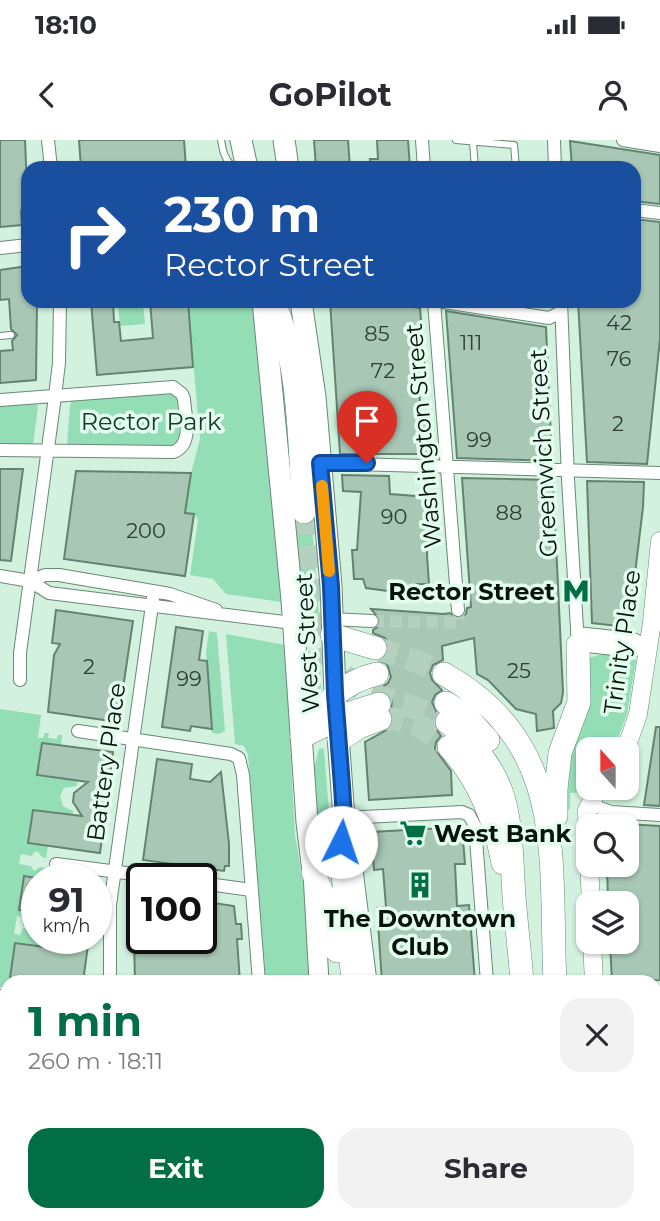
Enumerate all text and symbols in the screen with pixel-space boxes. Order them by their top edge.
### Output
text: 18:10 [35,9,97,41]
text: GoPilot [268,75,392,114]
icon: back [28,76,66,114]
icon: person [594,76,632,114]
text: 230 m [164,185,320,244]
icon: right [49,189,140,280]
text: Rector Street [164,245,375,284]
house number: 42 [606,310,632,335]
house number: 85 [364,321,390,346]
street label: Washington Street [399,322,447,550]
house number: 111 [460,330,482,355]
house number: 76 [607,346,632,371]
street label: Greenwich Street [523,348,563,558]
house number: 72 [371,358,395,383]
pin [337,391,397,463]
icon: arrive [348,402,386,440]
park label: Rector Park [81,407,222,436]
house number: 2 [612,411,624,436]
house number: 99 [466,427,492,452]
house number: 88 [496,500,522,525]
house number: 90 [381,504,407,529]
house number: 200 [126,518,166,543]
street label: Trinity Place [598,568,646,716]
street label: West Street [289,572,325,714]
metro station icon: Rector Street [561,576,591,606]
place label: Rector Street [388,577,556,606]
house number: 2 [83,654,95,679]
house number: 25 [507,658,531,683]
house number: 99 [176,666,202,691]
street label: Battery Place [81,681,131,843]
north arrow [576,737,639,800]
map controls [576,737,639,954]
position arrow [304,805,378,879]
button: search [576,814,639,877]
supermarket icon: West Bank [398,818,428,848]
place label: West Bank [434,819,571,848]
speed limit sign: 100 [126,863,217,954]
building icon: The Downtown Club [405,870,435,900]
text: 91 [49,878,84,921]
button: layers [576,891,639,954]
place label: The Downtown Club [324,904,516,961]
text: km/h [42,915,91,937]
text: 1 min [28,995,142,1047]
button: close [560,998,634,1072]
text: 260 m · 18:11 [28,1047,163,1075]
button: Exit [28,1128,324,1208]
button: Share [338,1128,634,1208]

